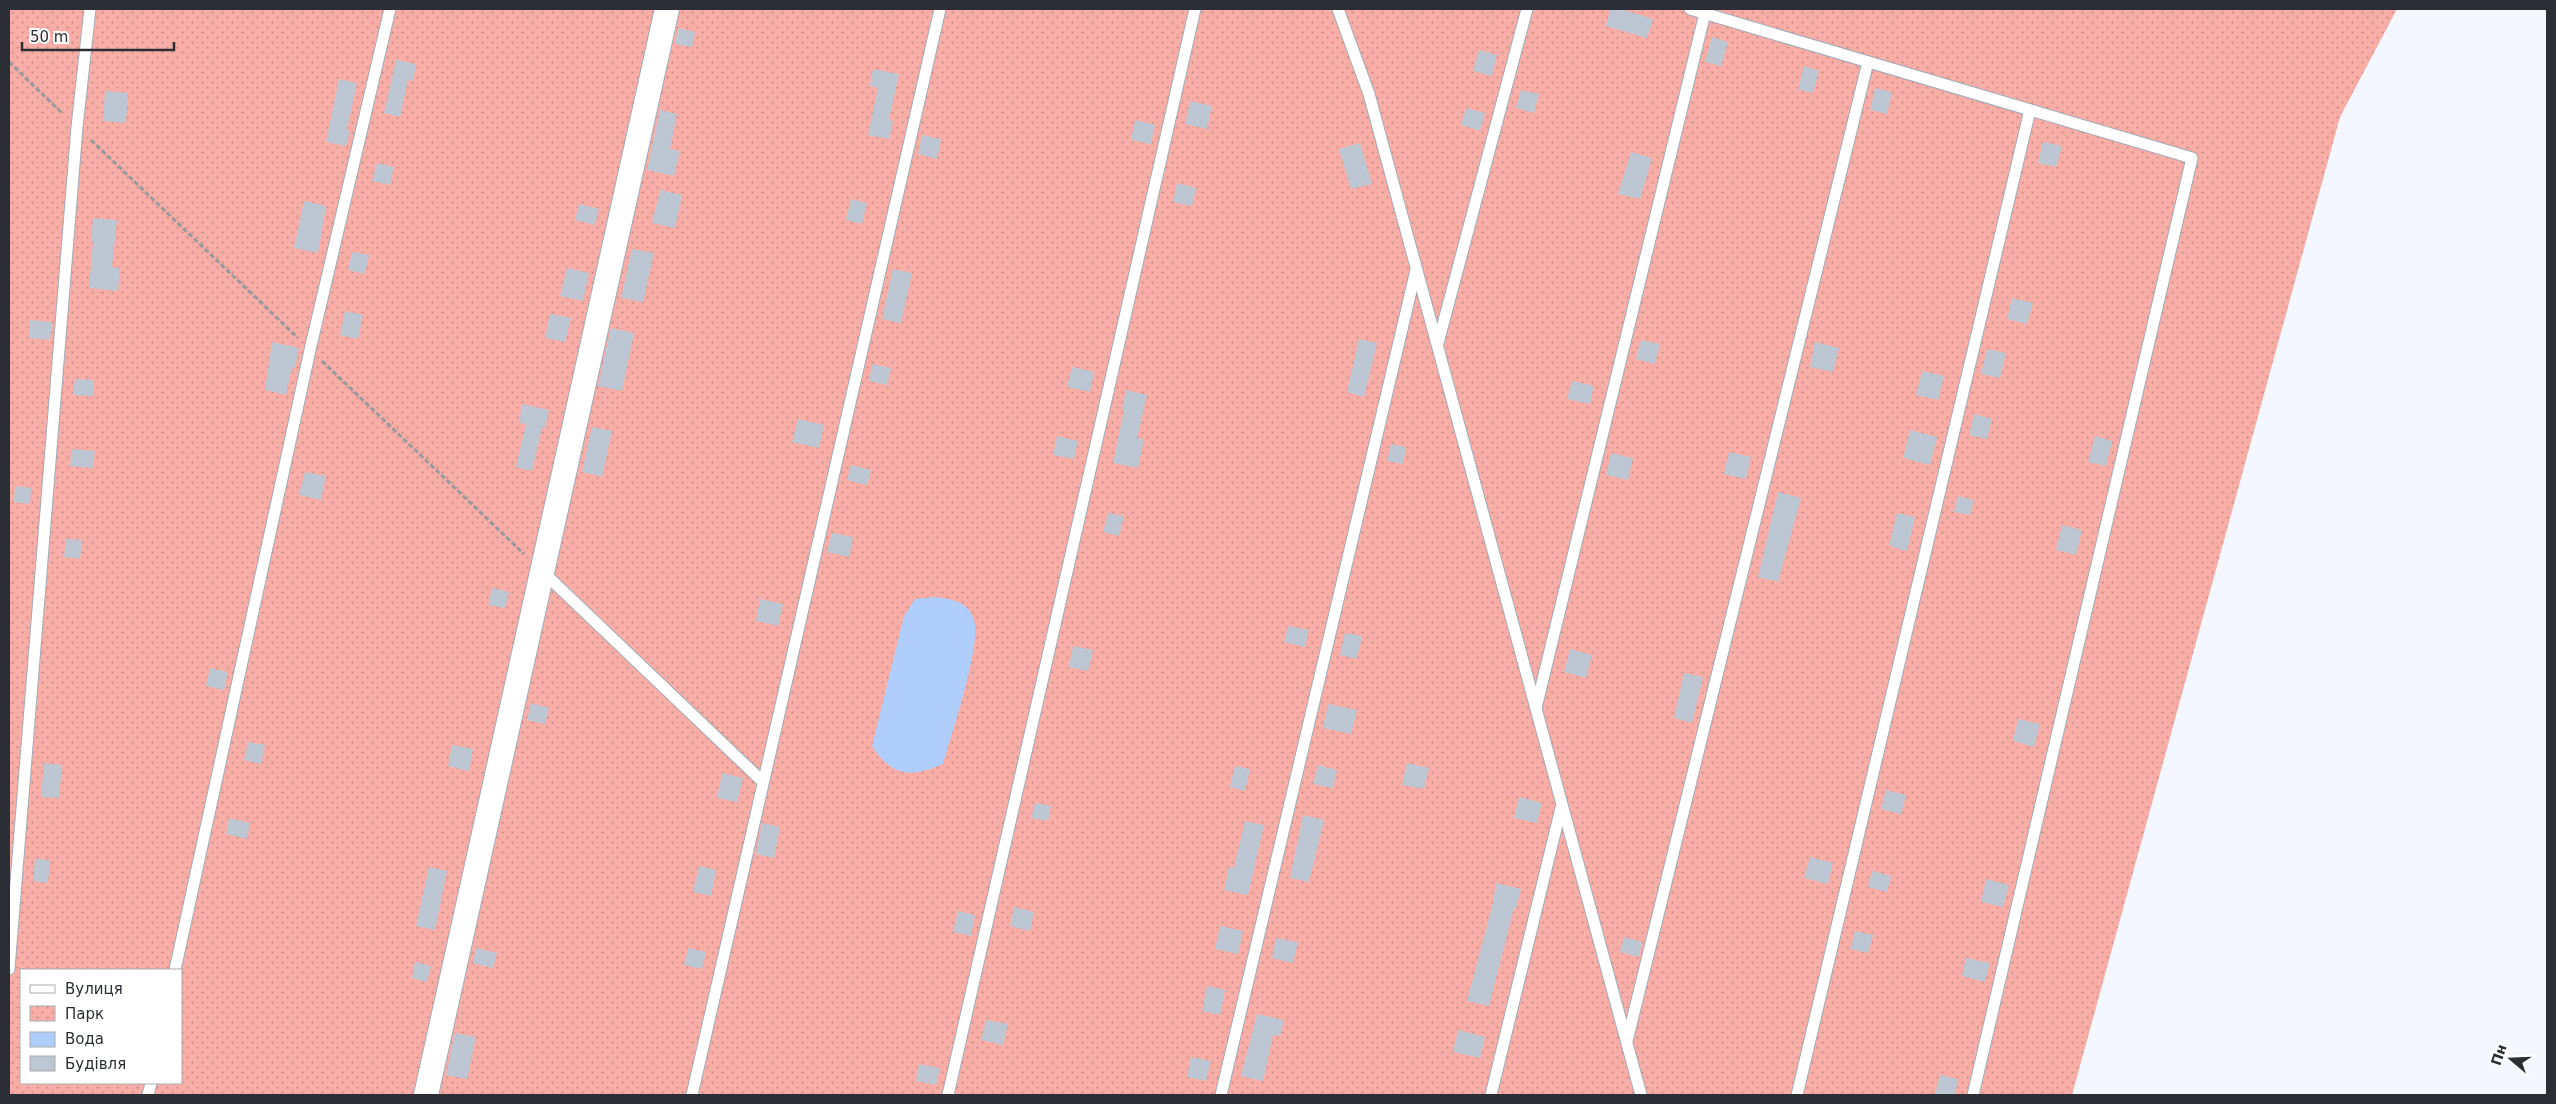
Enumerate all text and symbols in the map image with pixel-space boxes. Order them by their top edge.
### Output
scale bar [22,20,175,52]
text: 50 m [30,28,68,46]
legend [20,969,182,1084]
text: Вулиця [65,980,123,998]
text: Парк [65,1005,104,1023]
text: Вода [65,1030,104,1048]
north arrow [2486,1034,2536,1084]
text: Пн [2488,1042,2510,1067]
text: Будівля [65,1055,126,1073]

